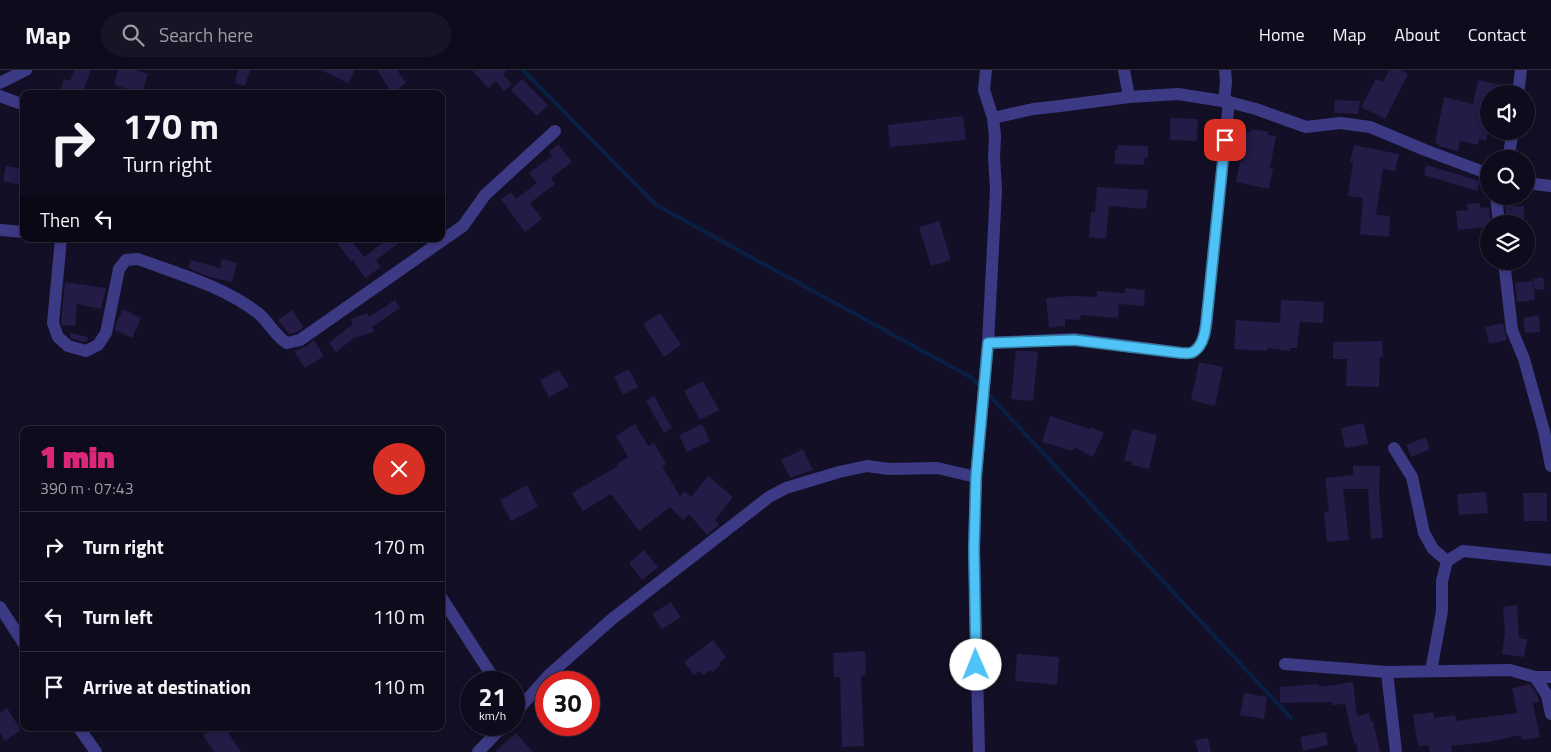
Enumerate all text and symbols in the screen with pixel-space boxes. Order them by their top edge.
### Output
search box [101,12,451,57]
text: Map [25,17,71,53]
text: Search here [159,20,253,49]
icon: search [119,21,147,49]
text: Home [1259,21,1305,48]
text: Map [1333,21,1366,48]
text: About [1394,21,1440,48]
text: Contact [1468,21,1526,48]
map controls [1480,85,1535,270]
button: sound [1480,85,1535,140]
text: 170 m [123,99,219,153]
icon: right [40,110,105,175]
pin [1204,119,1246,161]
icon: arrive [1211,126,1239,154]
text: Turn right [123,147,212,181]
button: search [1480,150,1535,205]
text: Then [40,205,80,234]
icon: left [90,205,118,233]
button: layers [1480,215,1535,270]
text: 1 min [40,434,115,480]
button: close [373,443,425,495]
text: 390 m · 07:43 [40,476,134,500]
text: Turn right [83,532,164,561]
text: 170 m [373,532,425,561]
icon: right [40,533,68,561]
text: Turn left [83,602,153,631]
text: 110 m [373,602,425,631]
icon: left [40,603,68,631]
position arrow [949,638,1001,690]
speed limit sign: 30 [535,671,600,736]
text: Arrive at destination [83,672,251,701]
text: 110 m [373,672,425,701]
icon: arrive [40,673,68,701]
text: 21 [478,678,507,716]
text: km/h [479,706,506,725]

